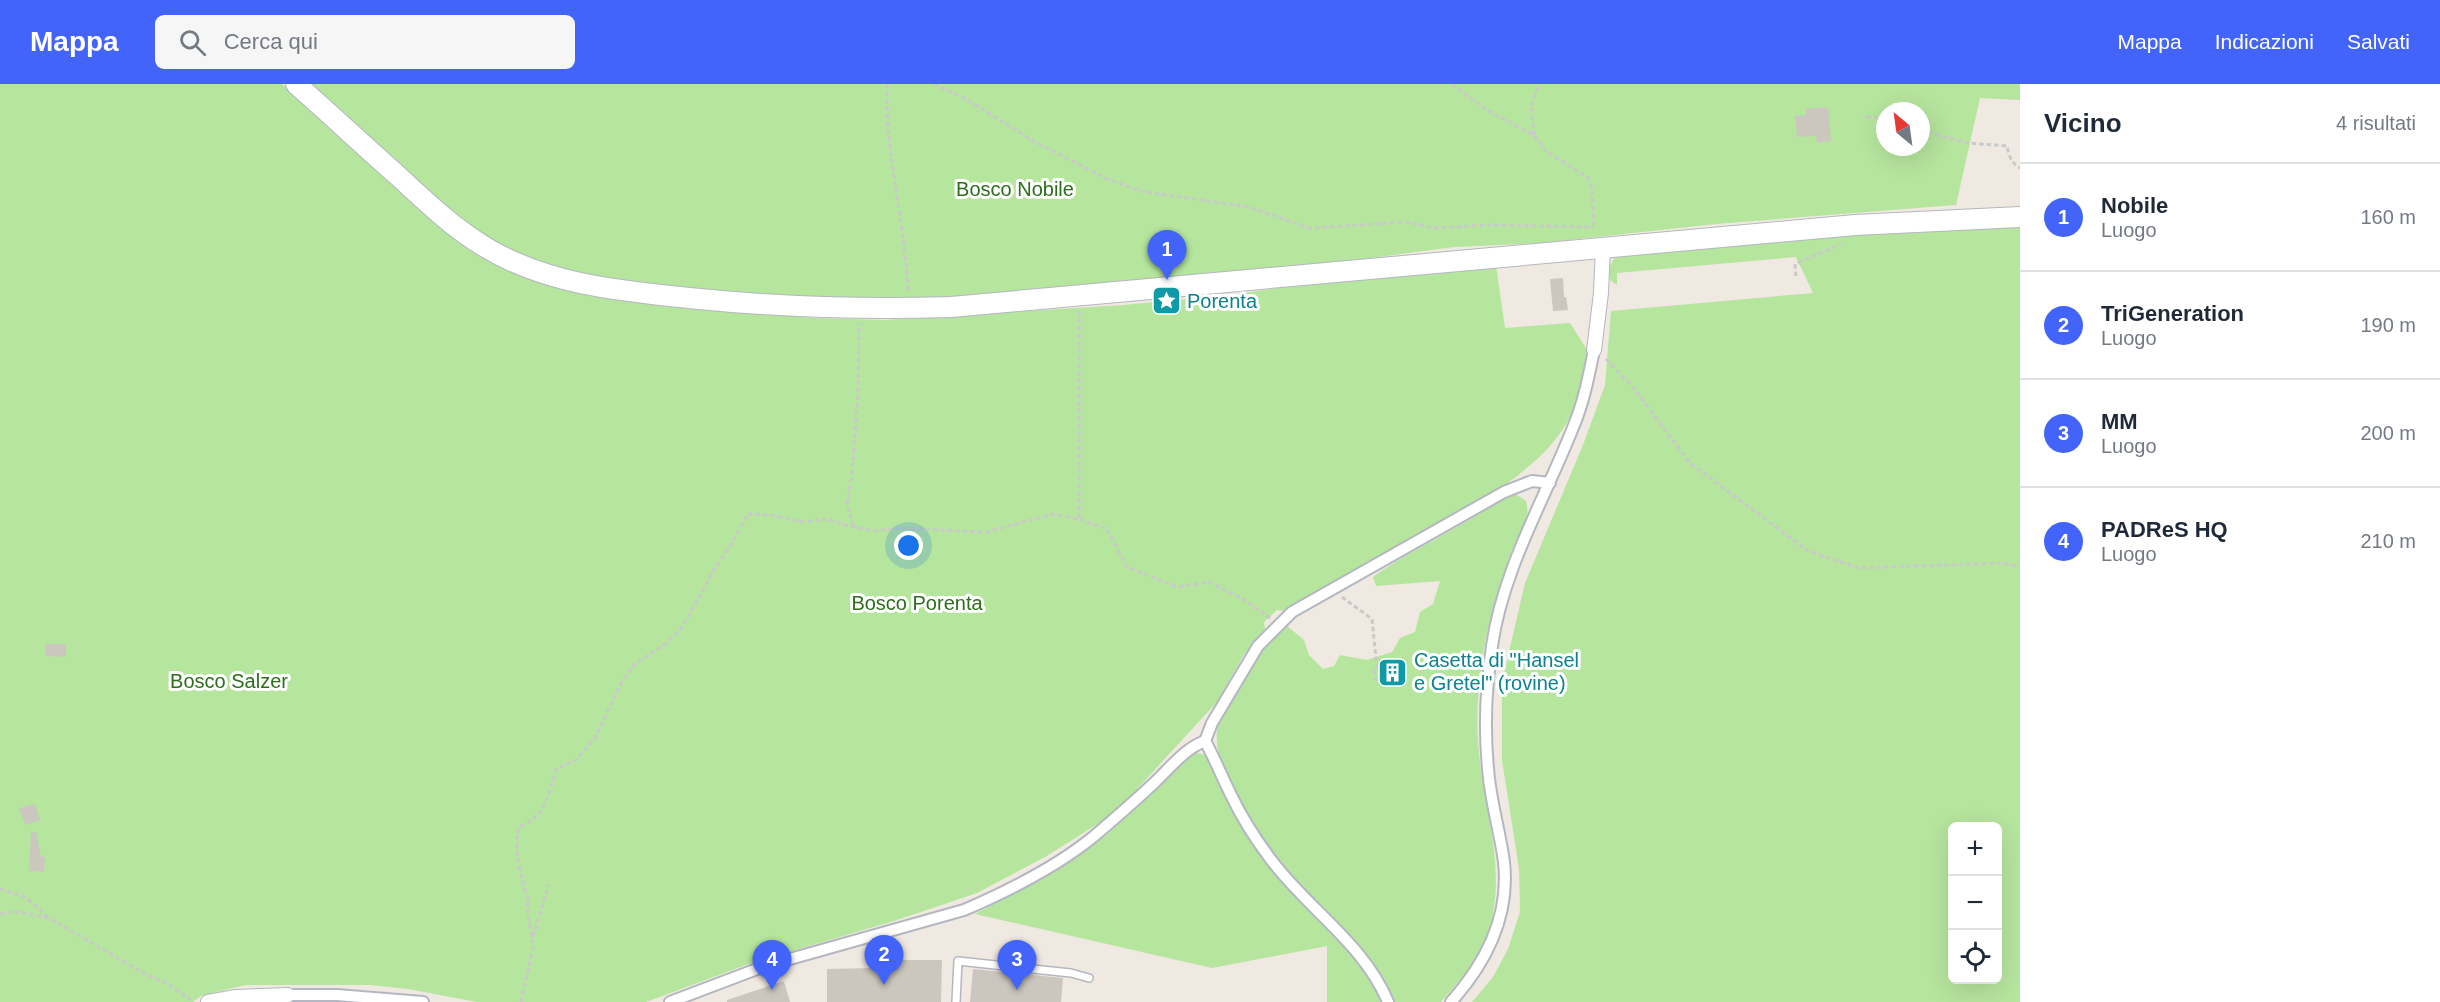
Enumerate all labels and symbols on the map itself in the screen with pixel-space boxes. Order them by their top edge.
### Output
north arrow [1876,102,1930,156]
park label: Bosco Nobile [956,178,1074,200]
pin: 1 [1148,230,1186,280]
place icon: Porenta [1150,285,1182,317]
place label: Porenta [1187,290,1258,312]
your location [894,531,923,560]
park label: Bosco Porenta [851,592,983,614]
place label: Casetta di "Hansel e Gretel" (rovine) [1414,649,1579,694]
building icon: Casetta di "Hansel e Gretel" (rovine) [1377,656,1409,688]
park label: Bosco Salzer [170,670,288,692]
pin: 2 [864,936,904,985]
pin: 4 [752,940,792,990]
pin: 3 [998,940,1036,990]

